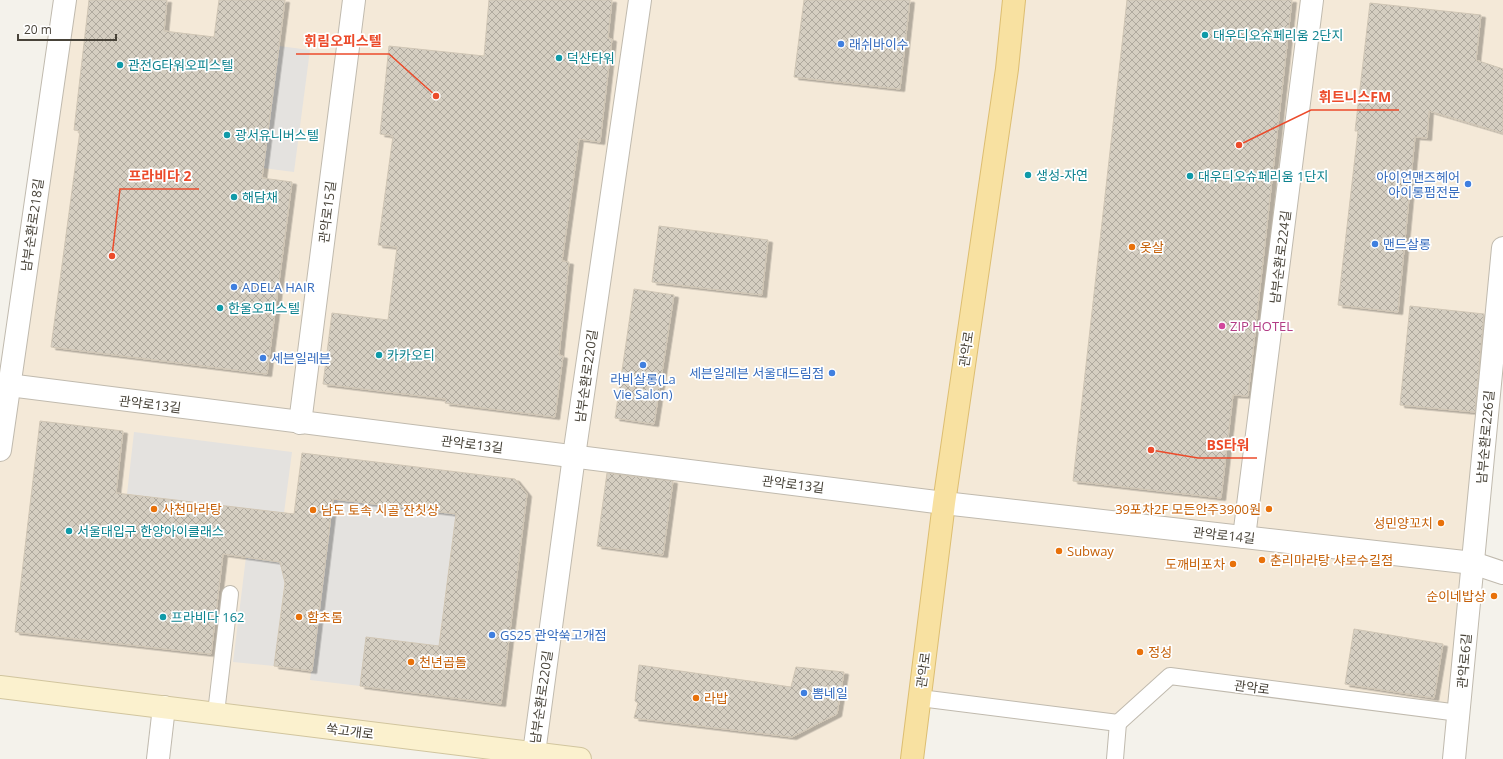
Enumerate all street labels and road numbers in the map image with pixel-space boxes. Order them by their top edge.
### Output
street label: 남부순환로218길 [17,177,47,273]
street label: 관악로15길 [314,180,340,244]
street label: 남부순환로224길 [1265,209,1295,305]
street label: 남부순환로220길 [571,328,601,424]
street label: 관악로 [955,330,977,368]
street label: 남부순환로226길 [1472,389,1498,485]
street label: 관악로13길 [118,391,182,417]
street label: 관악로13길 [440,431,504,457]
street label: 관악로13길 [761,471,825,497]
street label: 관악로14길 [1192,523,1256,547]
street label: 관악로6길 [1453,633,1475,689]
street label: 남부순환로220길 [526,649,556,745]
street label: 관악로 [912,651,934,689]
street label: 관악로 [1233,676,1271,698]
street label: 쑥고개로 [325,719,375,743]

